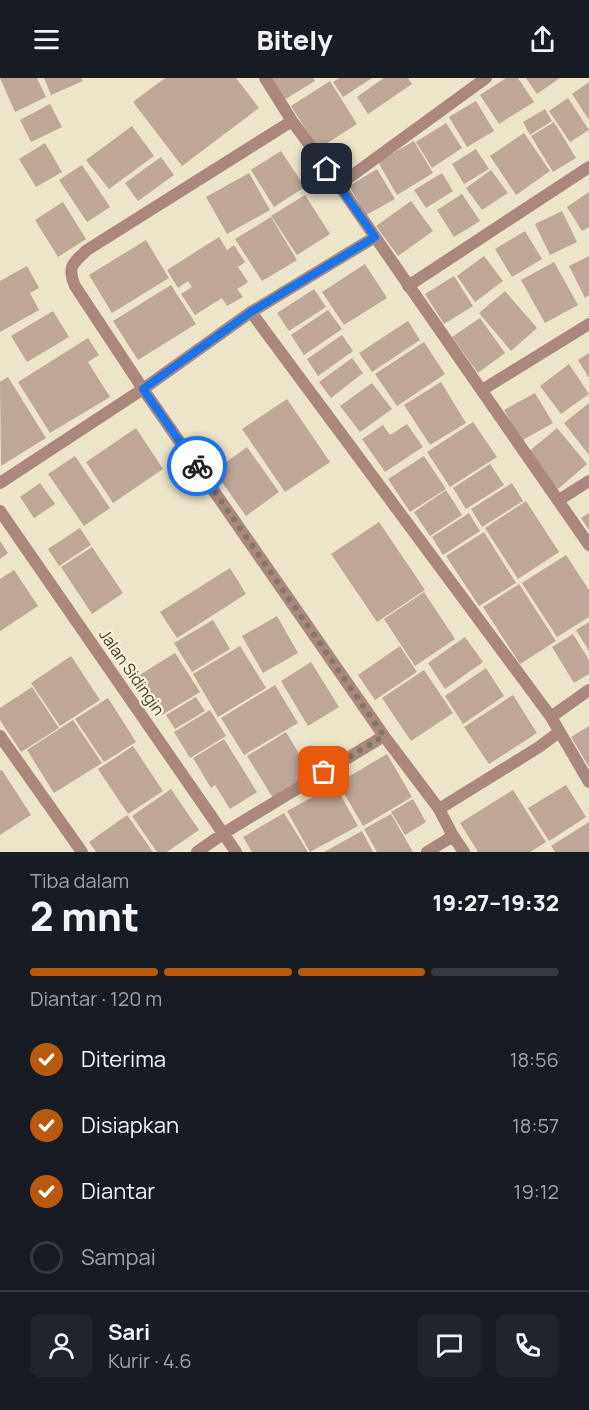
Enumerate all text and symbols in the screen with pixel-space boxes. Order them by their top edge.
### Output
text: Bitely [256,21,333,58]
icon: menu [30,23,63,56]
icon: share [526,23,559,56]
pin [301,143,352,194]
icon: home [310,152,343,185]
courier [167,436,227,496]
icon: bike [181,450,214,483]
street label: Jalan Sidingin [94,624,170,720]
pin [298,746,349,797]
icon: bag [307,755,340,788]
text: Tiba dalam [30,867,129,894]
text: 19:27–19:32 [433,888,559,918]
text: 2 mnt [30,889,139,943]
text: Diantar · 120 m [30,985,162,1012]
icon: check [30,1043,63,1076]
text: Diterima [81,1044,166,1074]
text: 18:56 [510,1046,559,1073]
icon: check [30,1109,63,1142]
text: Disiapkan [81,1110,179,1140]
text: 18:57 [512,1112,559,1139]
icon: check [30,1175,63,1208]
text: Diantar [81,1176,155,1206]
text: 19:12 [514,1178,559,1205]
text: Sampai [81,1242,156,1272]
button: person [30,1314,93,1377]
button: chat [418,1314,481,1377]
button: phone [496,1314,559,1377]
text: Sari [108,1317,150,1347]
text: Kurir · 4.6 [108,1347,192,1374]

